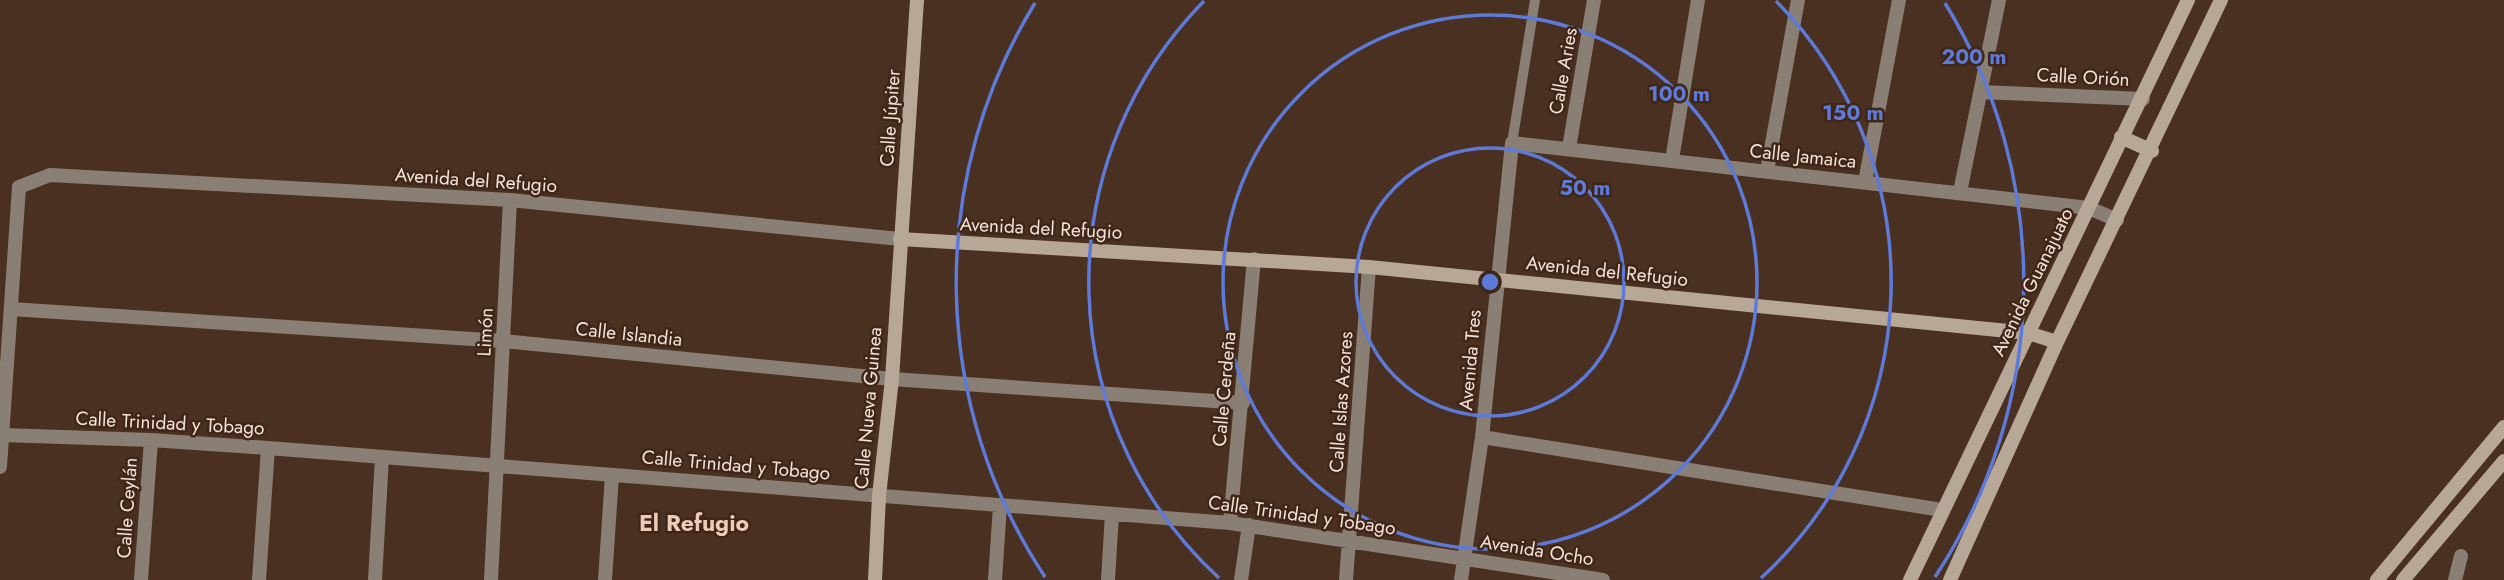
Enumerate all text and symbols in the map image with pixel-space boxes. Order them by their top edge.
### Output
street label: Calle Aries [1542,25,1584,117]
text: 200 m [1941,42,2007,72]
street label: Calle Orión [2036,61,2130,93]
street label: Calle Júpiter [873,68,907,168]
text: 100 m [1648,79,1710,109]
text: 150 m [1822,98,1884,128]
street label: Calle Jamaica [1748,137,1858,175]
street label: Avenida del Refugio [394,161,558,199]
text: 50 m [1560,173,1610,203]
street label: Avenida Guanajuato [1984,203,2080,361]
street label: Avenida del Refugio [959,210,1123,246]
street label: Avenida del Refugio [1525,249,1689,293]
centre of rings [1478,270,1502,294]
street label: Limón [470,307,500,357]
street label: Avenida Tres [1452,308,1488,412]
street label: Calle Islandia [574,315,684,353]
street label: Calle Nueva Guinea [847,326,889,490]
street label: Calle Cerdeña [1206,330,1242,448]
street label: Calle Islas Azores [1323,330,1359,474]
street label: Calle Trinidad y Tobago [75,405,265,441]
street label: Calle Trinidad y Tobago [641,443,831,487]
street label: Calle Ceylán [110,457,144,559]
street label: Calle Trinidad y Tobago [1206,488,1398,542]
district label: El Refugio [639,506,749,540]
street label: Avenida Ocho [1478,528,1596,572]

